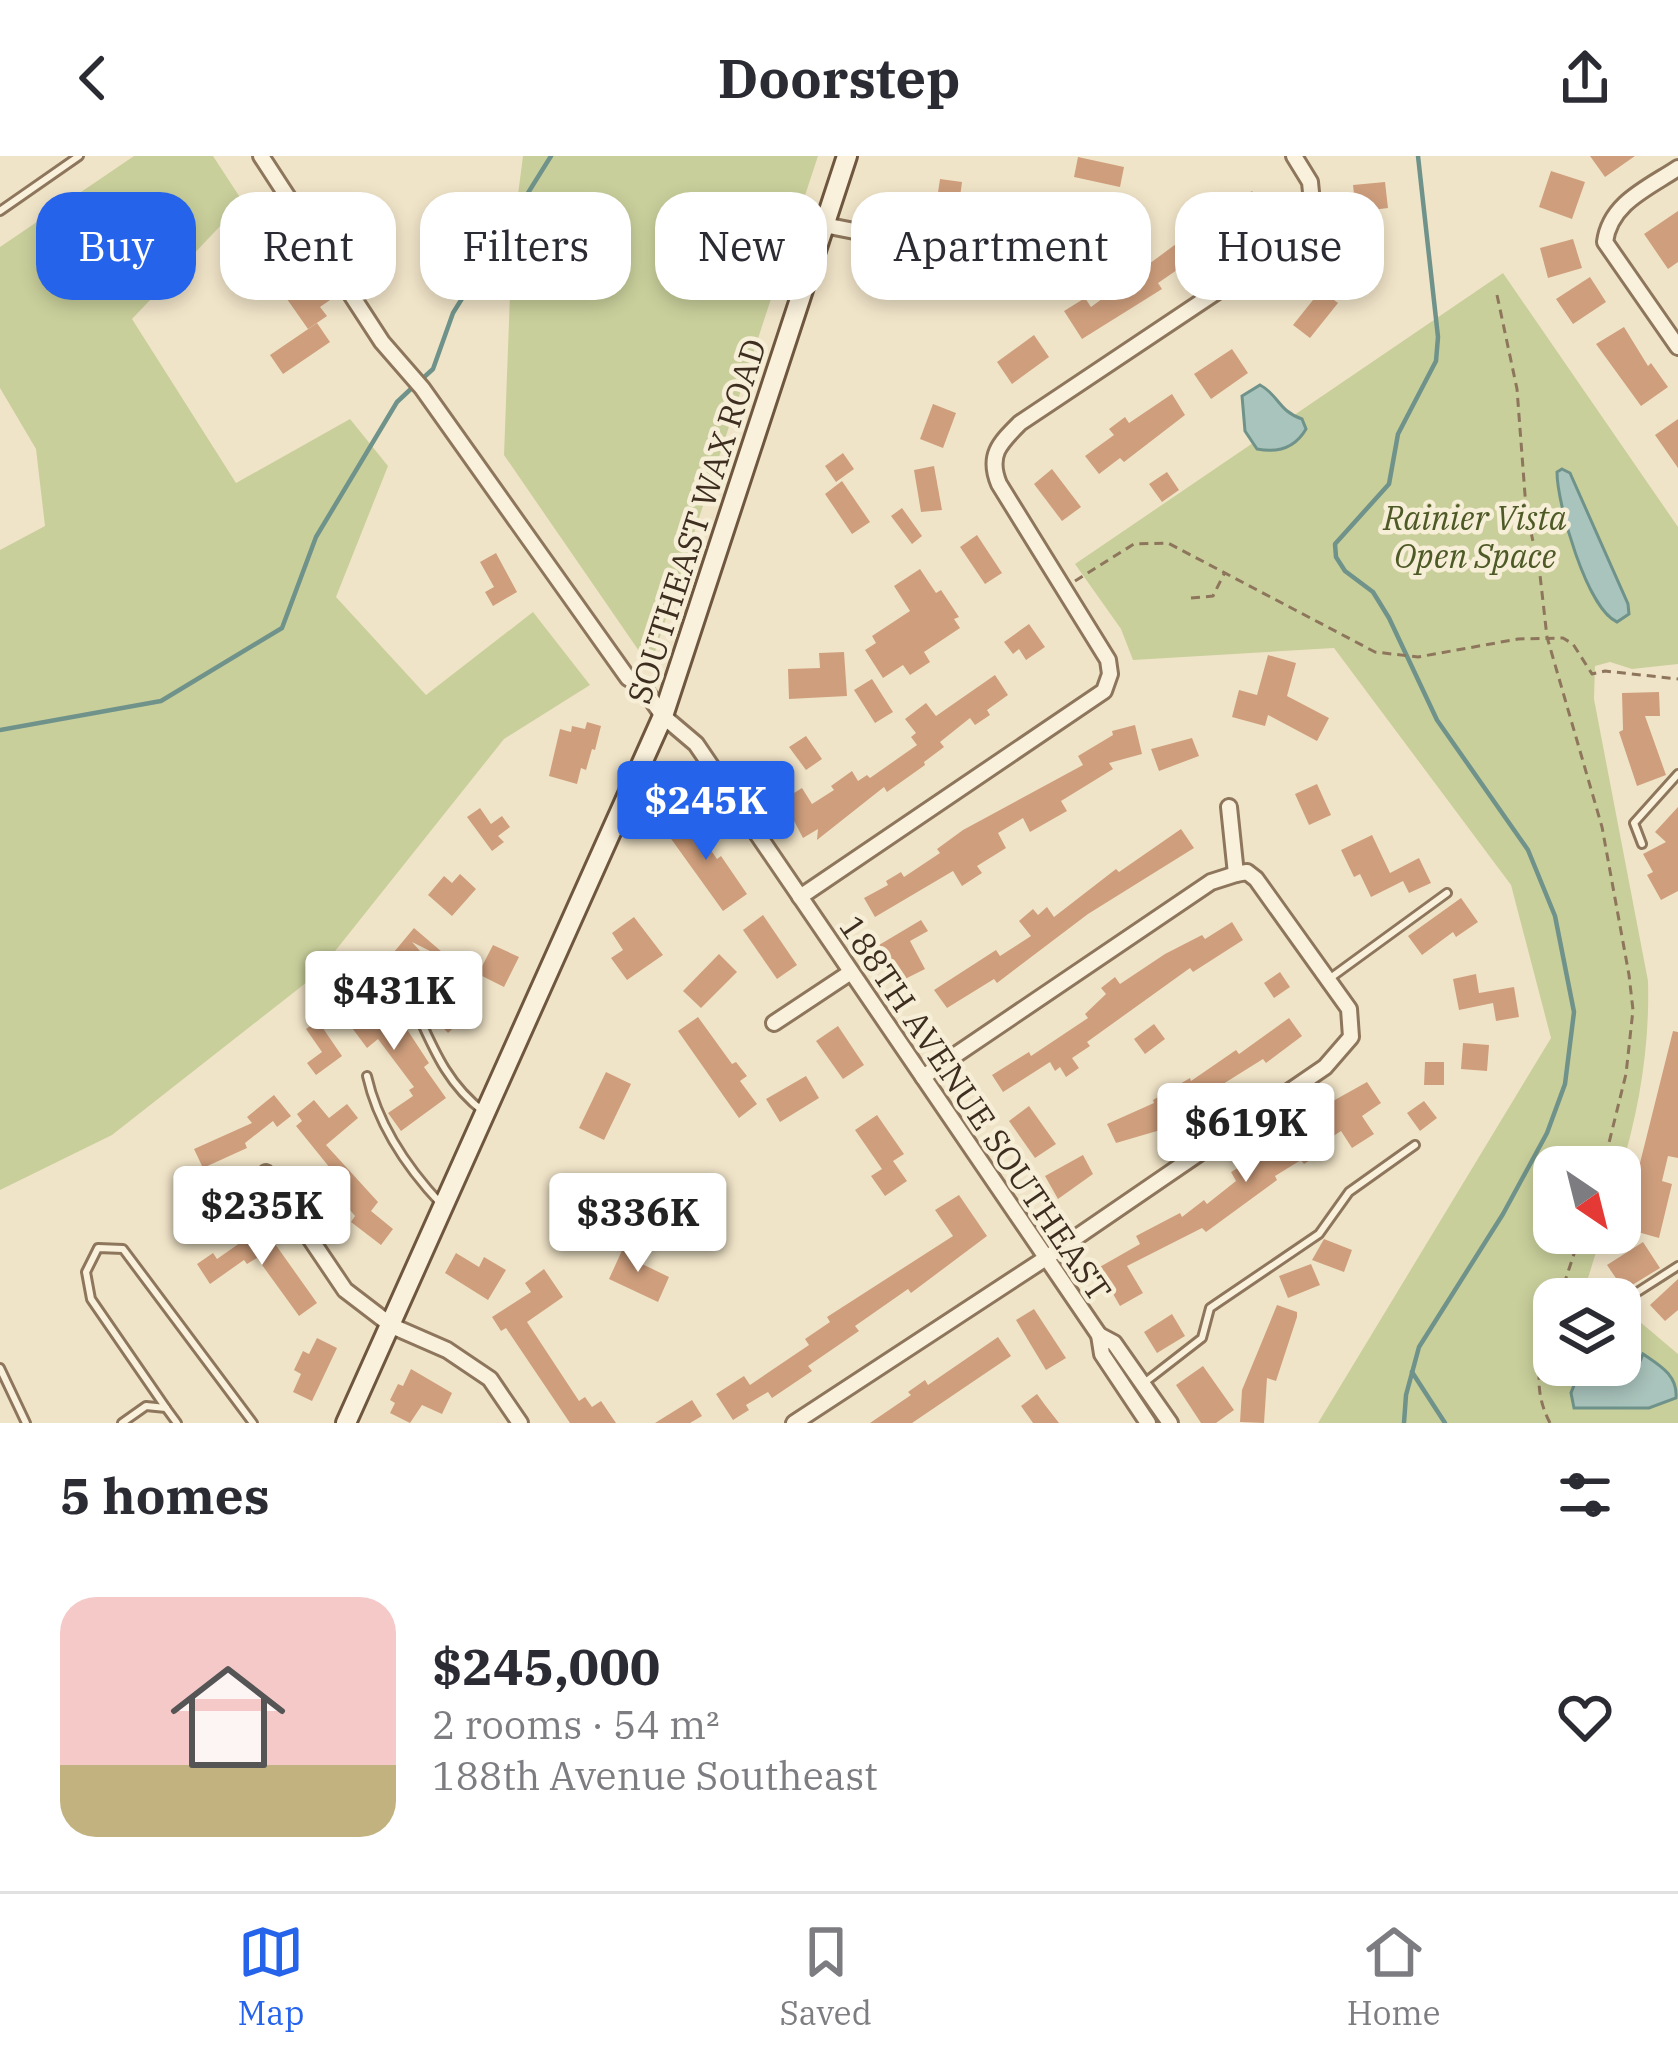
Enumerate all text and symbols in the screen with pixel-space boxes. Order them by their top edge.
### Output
text: Doorstep [718,43,960,113]
icon: back [60,45,126,111]
icon: share [1552,45,1618,111]
chip: Buy [36,192,196,300]
chip: Rent [220,192,396,300]
chip: Filters [420,192,631,300]
chip: New [655,192,827,300]
chip: Apartment [851,192,1151,300]
chip: House [1175,192,1384,300]
street label: SOUTHEAST WAX ROAD [617,333,775,709]
park label: Rainier Vista Open Space [1382,496,1567,577]
pin: $245K [622,761,790,863]
text: $245K [644,774,768,825]
street label: 188TH AVENUE SOUTHEAST [831,907,1121,1309]
pin: $431K [310,951,478,1053]
text: $431K [332,964,456,1015]
pin: $619K [1162,1083,1330,1185]
text: $619K [1184,1096,1308,1147]
north arrow [1533,1146,1641,1254]
map controls [1533,1146,1641,1386]
pin: $235K [178,1166,346,1268]
pin: $336K [554,1173,722,1275]
text: $235K [200,1179,324,1230]
text: $336K [576,1186,700,1237]
button: layers [1533,1278,1641,1386]
text: 5 homes [60,1462,270,1528]
icon: filters [1552,1462,1618,1528]
text: $245,000 [432,1633,660,1699]
icon: home [156,1645,300,1789]
icon: heart [1552,1684,1618,1750]
text: 2 rooms · 54 m² [432,1699,720,1750]
text: 188th Avenue Southeast [432,1750,878,1801]
tab: Map [237,1919,305,2034]
tab: Saved [779,1919,872,2034]
tab: Home [1347,1919,1441,2034]

